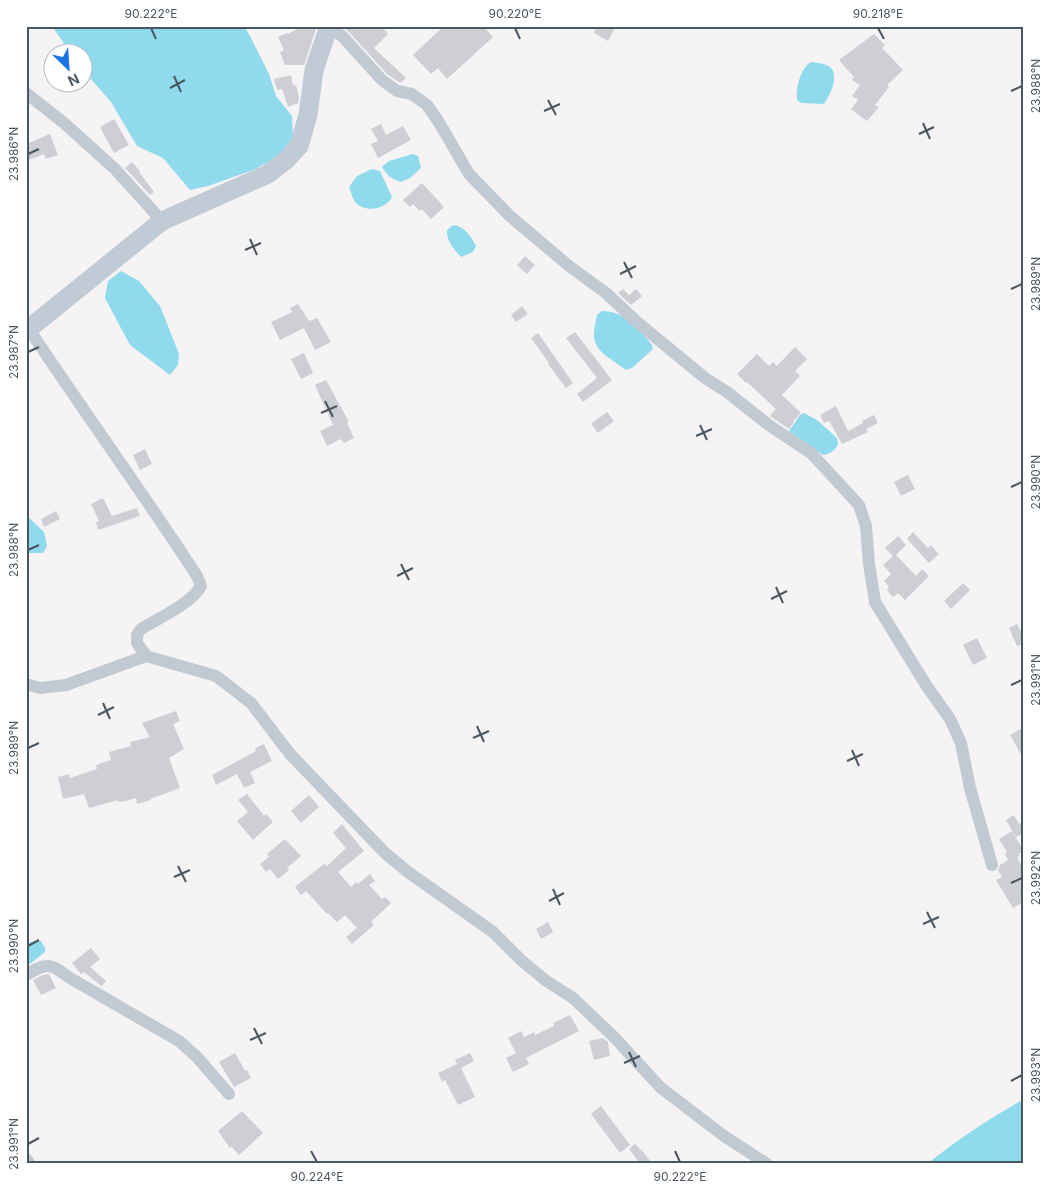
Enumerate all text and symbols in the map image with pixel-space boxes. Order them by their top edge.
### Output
text: 90.222°E [125,6,177,21]
text: 90.220°E [488,6,542,21]
text: 90.218°E [853,6,903,21]
north arrow [42,42,92,92]
text: 23.988°N [1028,59,1043,113]
text: N [65,70,82,90]
text: 23.986°N [6,127,21,181]
text: 23.989°N [1028,257,1043,311]
text: 23.987°N [6,325,21,379]
text: 23.990°N [1028,455,1043,509]
text: 23.988°N [6,523,21,577]
text: 23.991°N [1028,654,1043,706]
text: 23.989°N [6,721,21,775]
text: 23.992°N [1028,851,1043,905]
text: 23.990°N [6,919,21,973]
text: 23.993°N [1028,1048,1043,1102]
text: 23.991°N [6,1118,21,1170]
text: 90.224°E [291,1169,343,1184]
text: 90.222°E [654,1169,706,1184]

